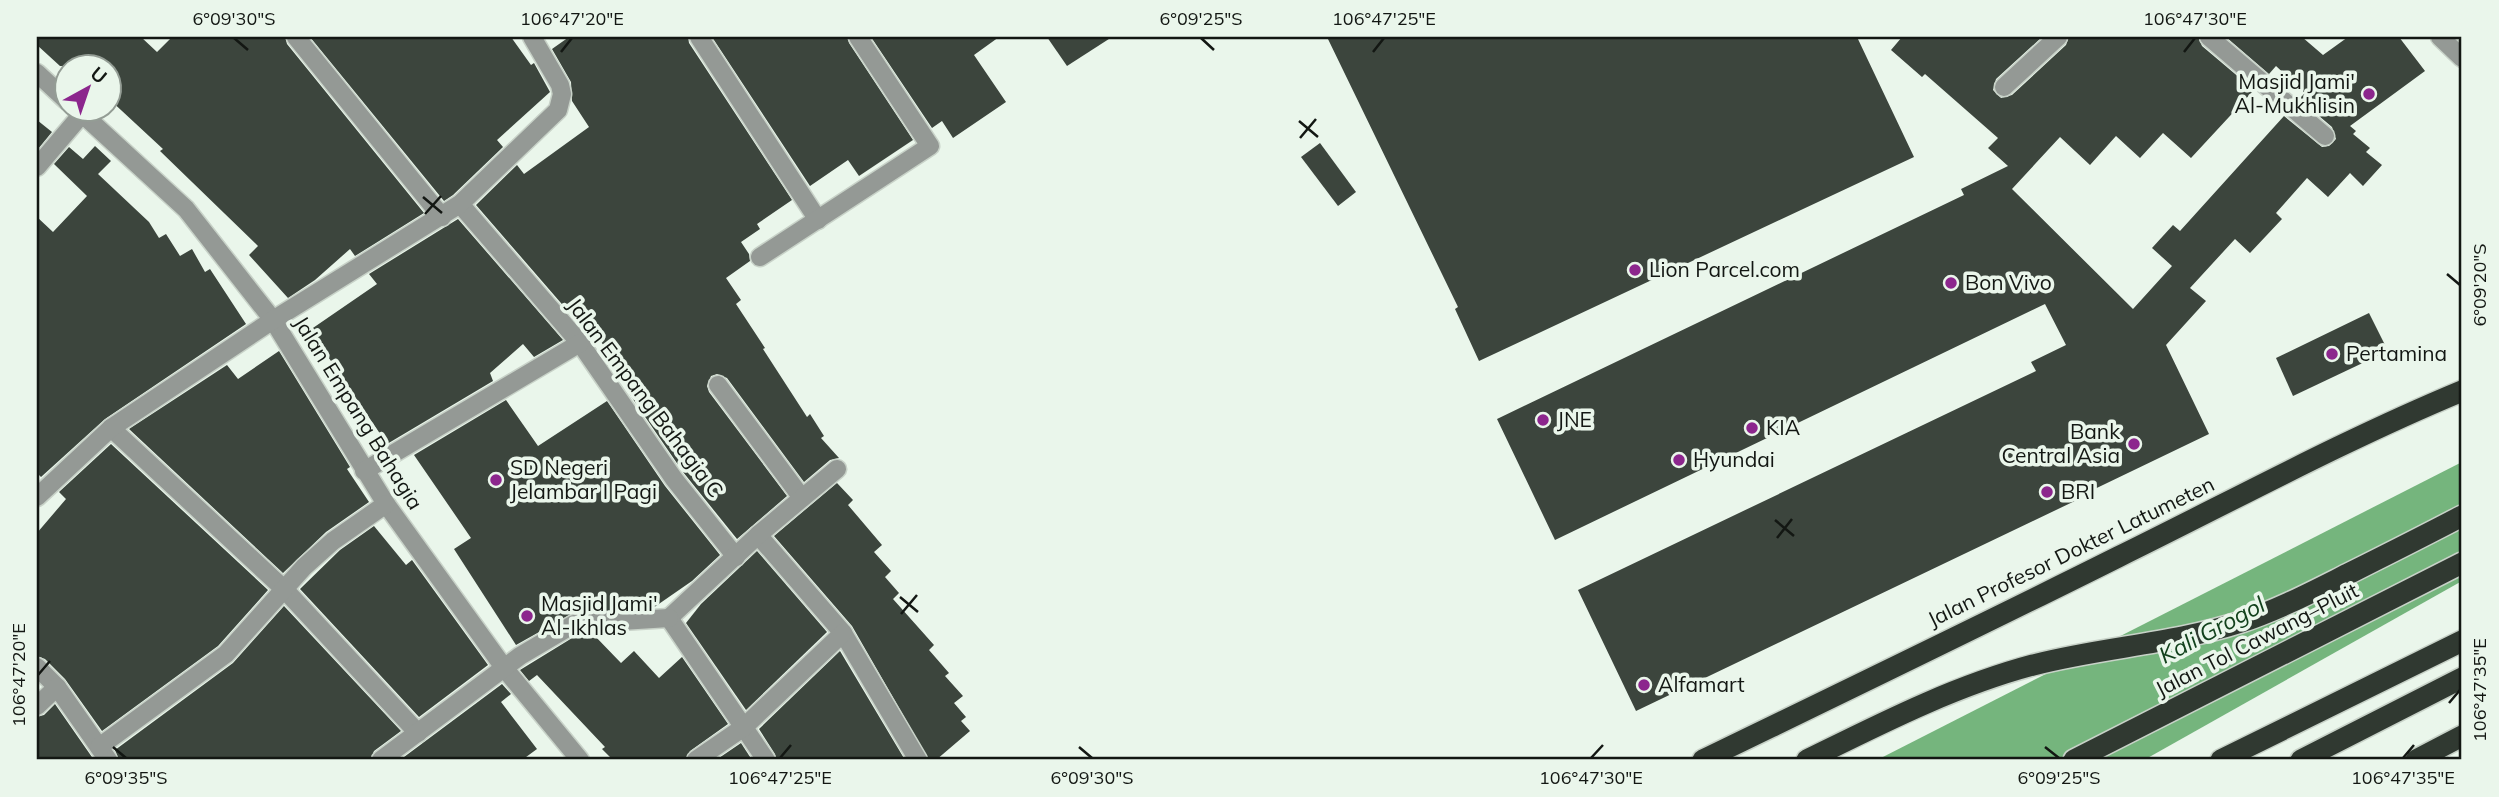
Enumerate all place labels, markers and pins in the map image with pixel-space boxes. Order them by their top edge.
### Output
place label: Masjid Jami' Al-Mukhlisin [2235,68,2355,118]
marker: Masjid Jami' Al-Mukhlisin [2361,86,2377,102]
place label: Lion Parcel.com [1649,256,1800,282]
marker: Lion Parcel.com [1627,262,1643,278]
place label: Bon Vivo [1965,269,2052,295]
marker: Bon Vivo [1943,275,1959,291]
place label: Pertamina [2346,340,2447,366]
marker: Pertamina [2324,346,2340,362]
place label: JNE [1557,406,1592,432]
marker: JNE [1535,412,1551,428]
place label: KIA [1766,414,1801,440]
place label: Bank Central Asia [2001,418,2120,468]
marker: KIA [1744,420,1760,436]
marker: Bank Central Asia [2126,436,2142,452]
place label: Hyundai [1693,446,1775,472]
marker: Hyundai [1671,452,1687,468]
place label: SD Negeri Jelambar I Pagi [510,454,657,504]
marker: SD Negeri Jelambar I Pagi [488,472,504,488]
place label: BRI [2061,478,2095,504]
marker: BRI [2039,484,2055,500]
place label: Masjid Jami' Al-Ikhlas [541,590,658,640]
marker: Masjid Jami' Al-Ikhlas [519,608,535,624]
place label: Alfamart [1658,671,1745,697]
marker: Alfamart [1636,677,1652,693]

